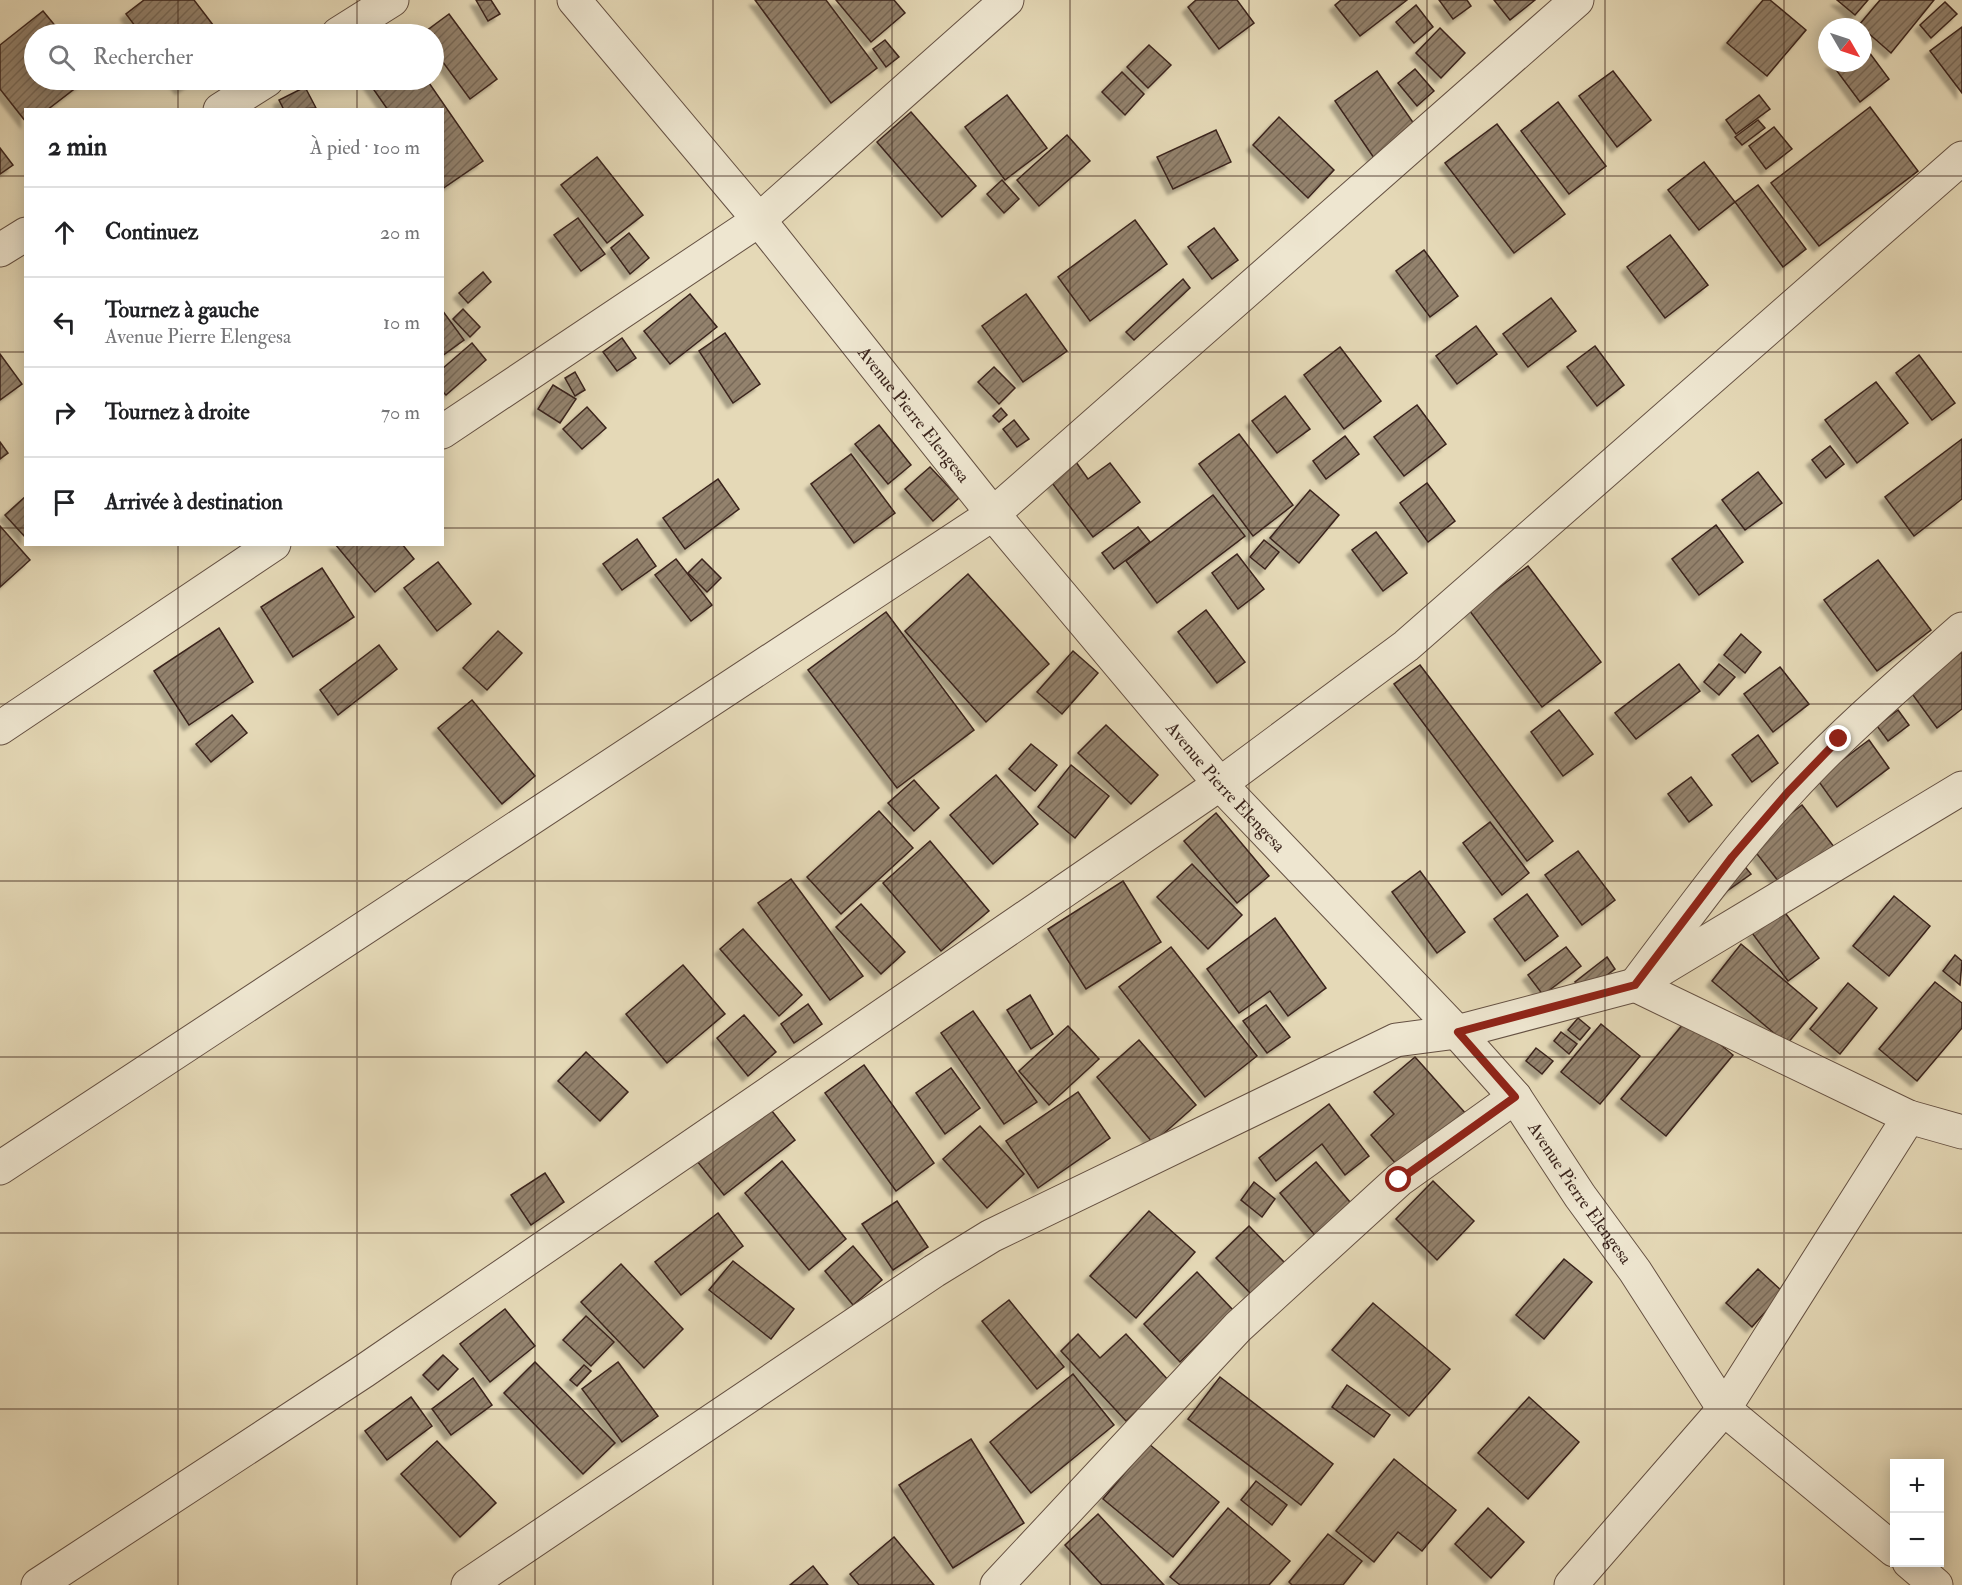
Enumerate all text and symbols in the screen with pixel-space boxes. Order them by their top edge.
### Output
north arrow [1818,18,1872,72]
search box [24,24,444,90]
icon: search [45,41,78,74]
text: Rechercher [93,43,193,71]
text: 2 min [48,131,107,163]
text: À pied · 100 m [310,135,420,160]
icon: ahead [48,216,81,249]
text: Continuez [105,218,198,246]
text: 20 m [380,220,420,245]
text: Tournez à gauche [105,296,259,324]
icon: left [48,306,81,339]
text: 10 m [383,310,420,335]
text: Avenue Pierre Elengesa [105,324,291,349]
street label: Avenue Pierre Elengesa [852,341,975,488]
icon: right [48,396,81,429]
text: Tournez à droite [105,398,250,426]
text: 70 m [381,400,420,425]
icon: arrive [48,486,81,519]
text: Arrivée à destination [105,488,283,516]
street label: Avenue Pierre Elengesa [1160,716,1291,857]
route end [1825,725,1851,751]
street label: Avenue Pierre Elengesa [1522,1117,1638,1269]
route start [1385,1166,1411,1192]
map controls [1890,1459,1944,1567]
button: + [1890,1459,1944,1513]
button: − [1890,1513,1944,1567]

